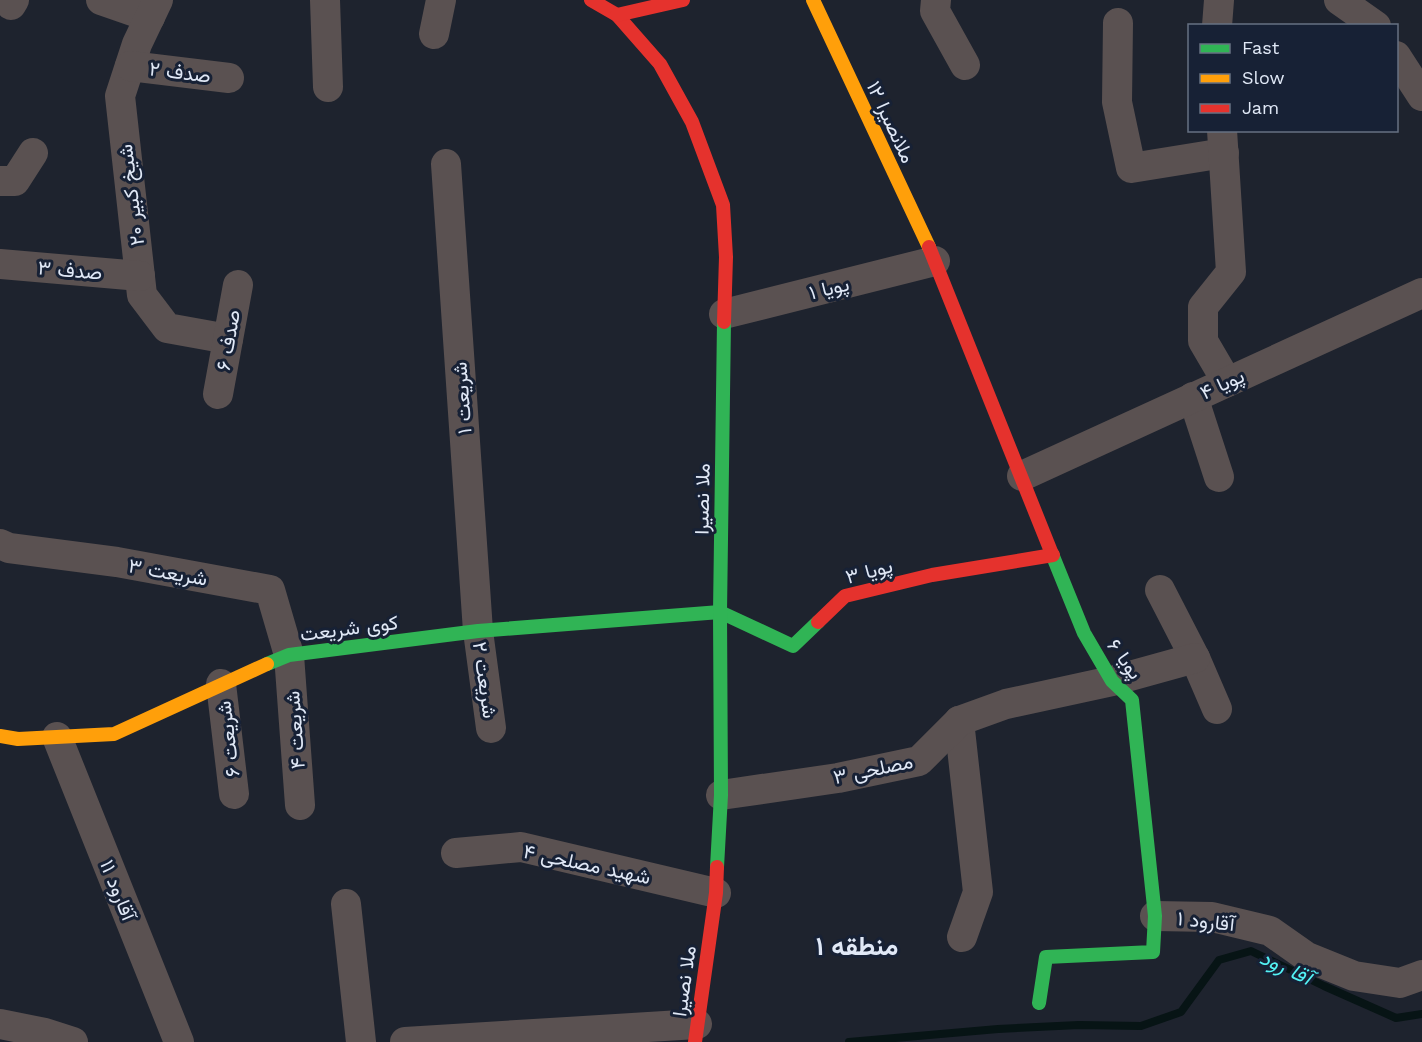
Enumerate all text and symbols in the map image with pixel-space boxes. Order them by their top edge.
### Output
legend [1188,24,1398,132]
text: Fast [1242,37,1280,58]
street label: صدف ۲ [148,56,212,88]
text: Slow [1242,67,1285,88]
street label: ملانصیرا ۱۲ [861,77,920,167]
text: Jam [1242,97,1279,118]
street label: شیخ کبیر ۲۰ [113,143,151,247]
street label: صدف ۳ [37,255,103,285]
street label: پویا ۱ [807,271,852,306]
street label: صدف ۶ [211,308,245,372]
street label: شریعت ۱ [448,361,477,435]
street label: پویا ۴ [1196,363,1249,406]
street label: ملا نصیرا [689,463,716,535]
street label: شریعت ۳ [126,553,209,592]
street label: پویا ۳ [843,553,896,591]
street label: کوی شریعت [299,610,400,647]
street label: پویا ۶ [1101,634,1148,685]
street label: شریعت ۲ [467,640,502,720]
street label: شریعت ۴ [280,690,311,770]
street label: شریعت ۶ [211,700,246,778]
street label: مصلحی ۳ [831,749,915,789]
street label: شهید مصلحی ۴ [521,839,653,890]
street label: آقارود ۱۱ [94,856,141,925]
street label: آقارود ۱ [1176,906,1237,937]
district label: منطقه ۱ [816,931,898,961]
street label: ملا نصیرا [667,944,702,1018]
water label: آقا رود [1256,944,1321,993]

